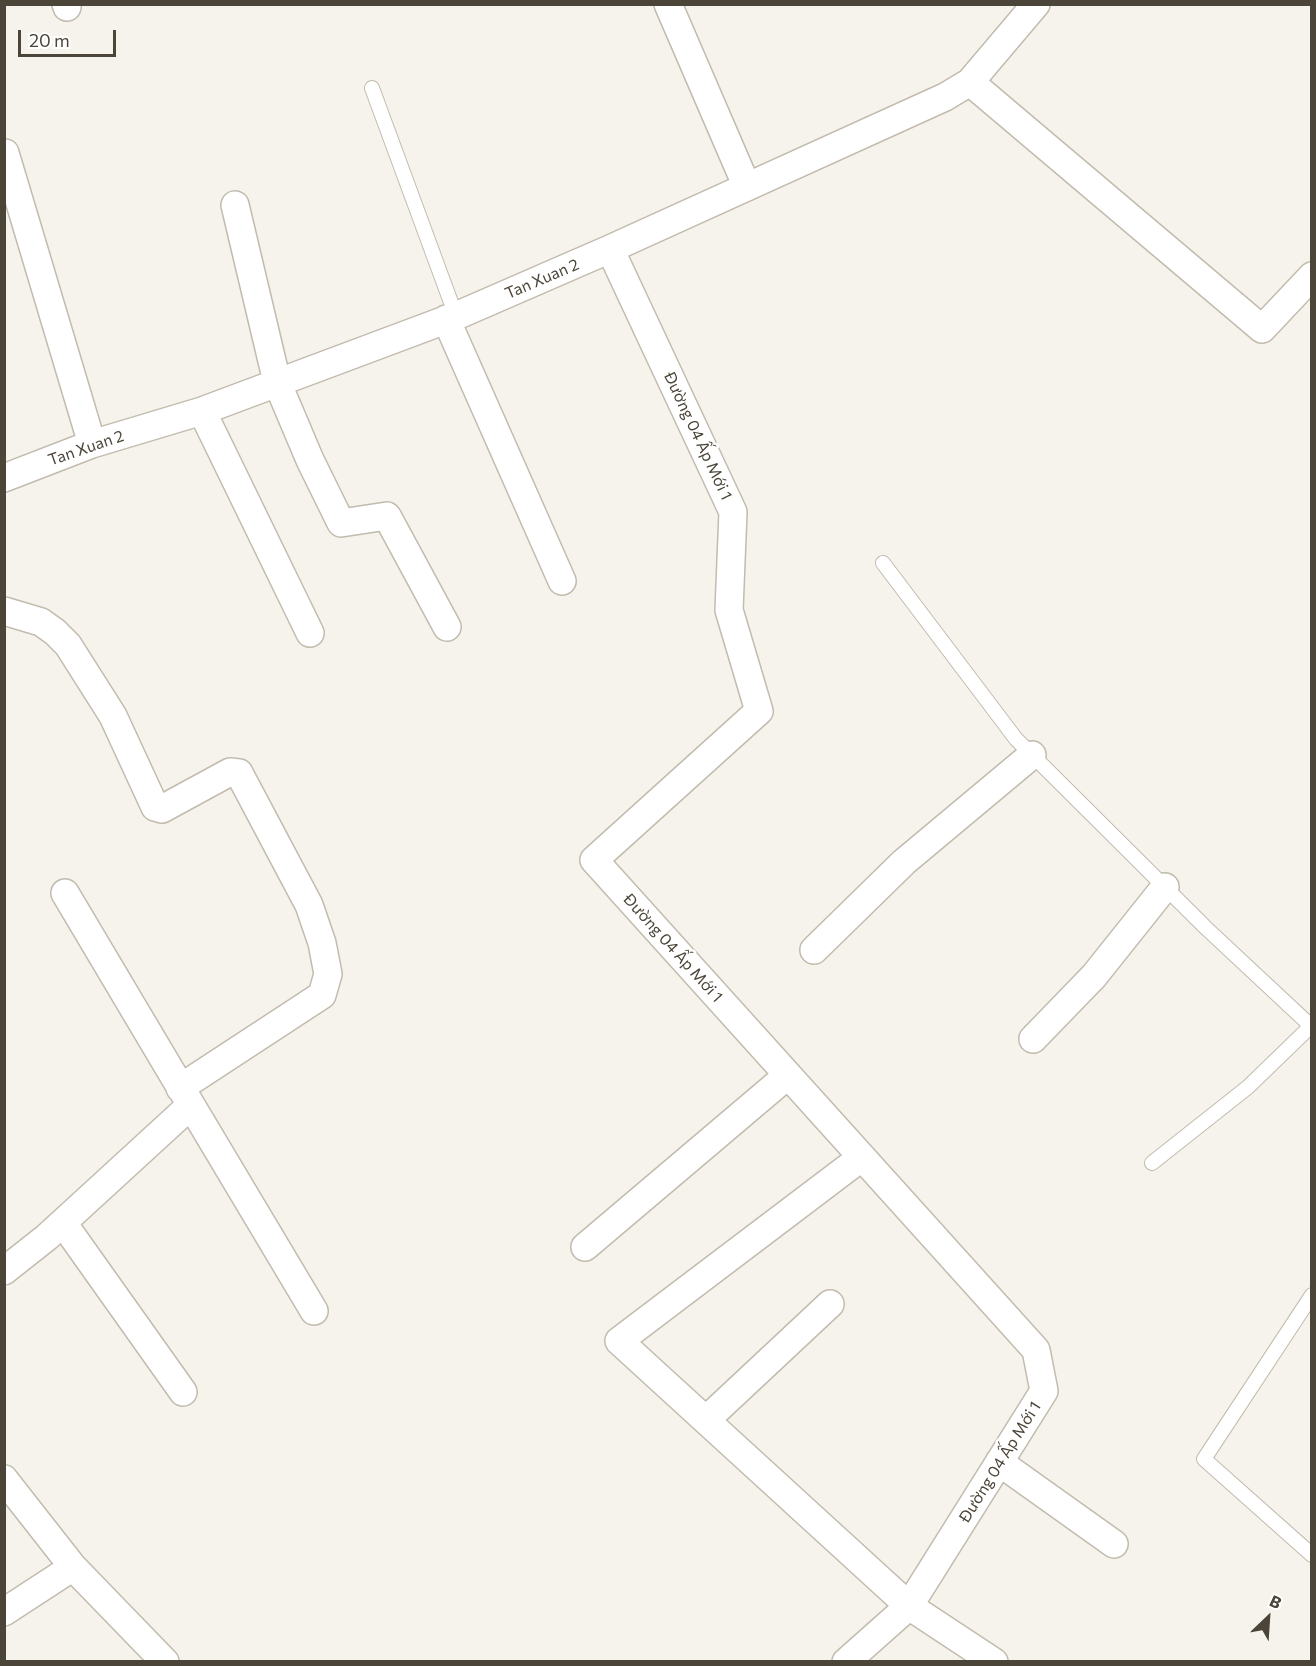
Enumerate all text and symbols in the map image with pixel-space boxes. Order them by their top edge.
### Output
scale bar [21,18,118,56]
text: 20 m [29,29,70,51]
street label: Tan Xuan 2 [502,255,582,303]
street label: Đường 04 Ấp Mới 1 [660,369,736,503]
street label: Tan Xuan 2 [46,426,126,470]
street label: Đường 04 Ấp Mới 1 [619,890,727,1006]
street label: Đường 04 Ấp Mới 1 [955,1398,1045,1526]
north arrow [1238,1588,1298,1648]
text: B [1267,1590,1285,1612]

